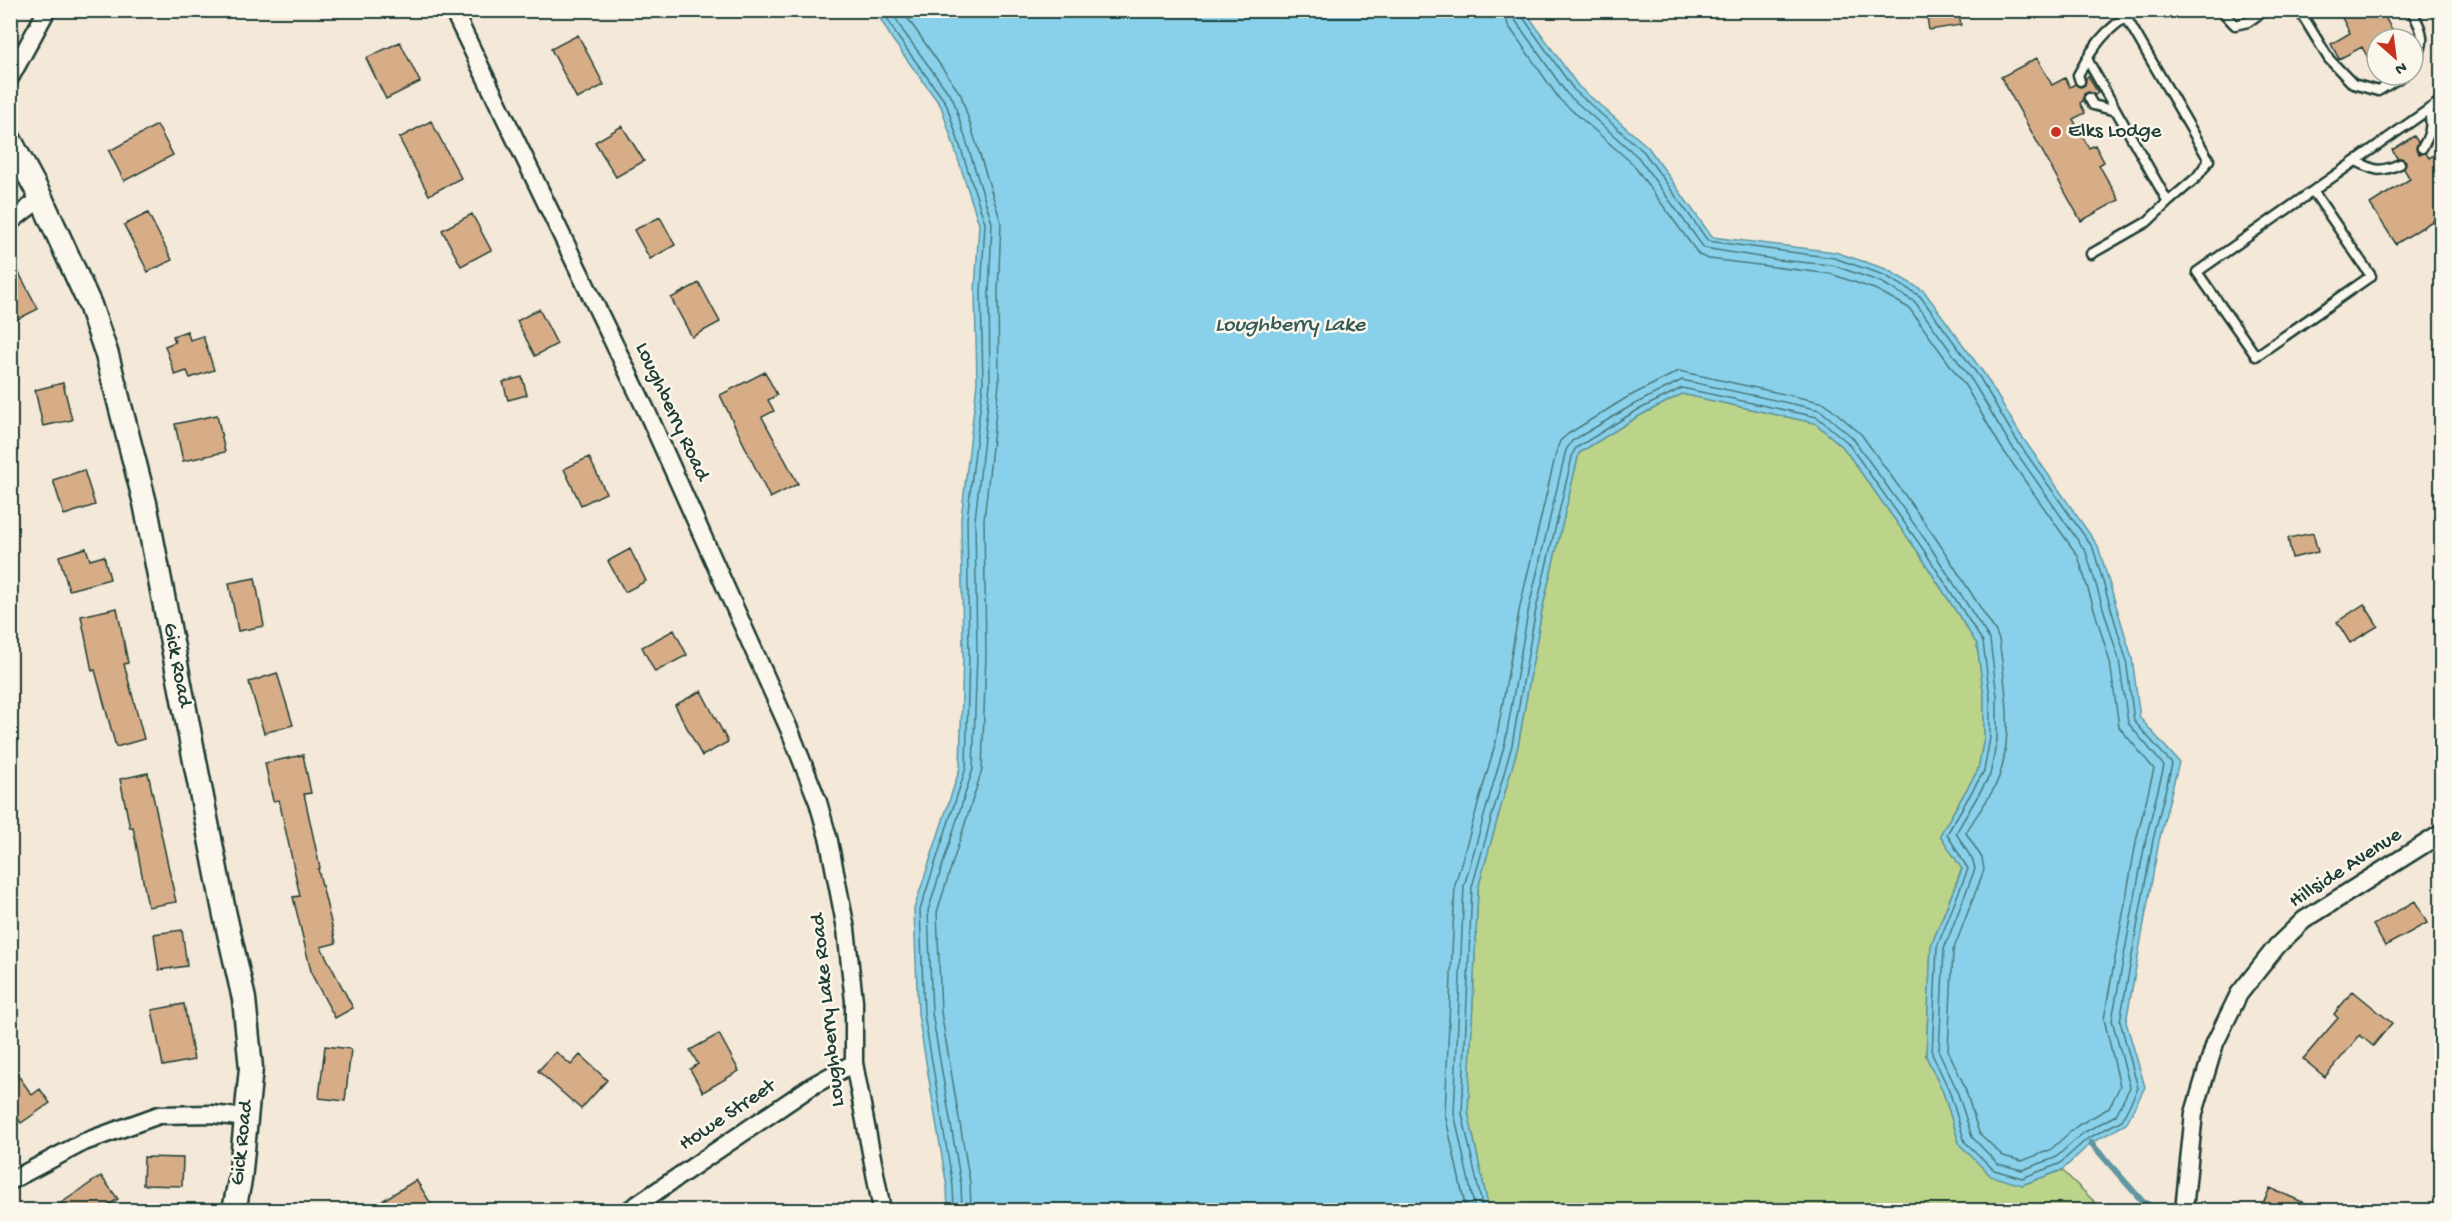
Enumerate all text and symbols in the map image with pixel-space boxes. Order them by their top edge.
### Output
north arrow [2365,27,2425,87]
text: N [2391,56,2409,78]
place label: Elks Lodge [2068,120,2163,145]
marker: Elks Lodge [2049,125,2063,139]
water label: Loughberry Lake [1215,313,1367,339]
street label: Loughberry Road [628,339,715,487]
street label: Gick Road [156,621,197,711]
street label: Hillside Avenue [2285,823,2408,915]
street label: Loughberry Lake Road [806,910,852,1108]
street label: Howe Street [675,1073,783,1157]
street label: Gick Road [226,1098,260,1187]

